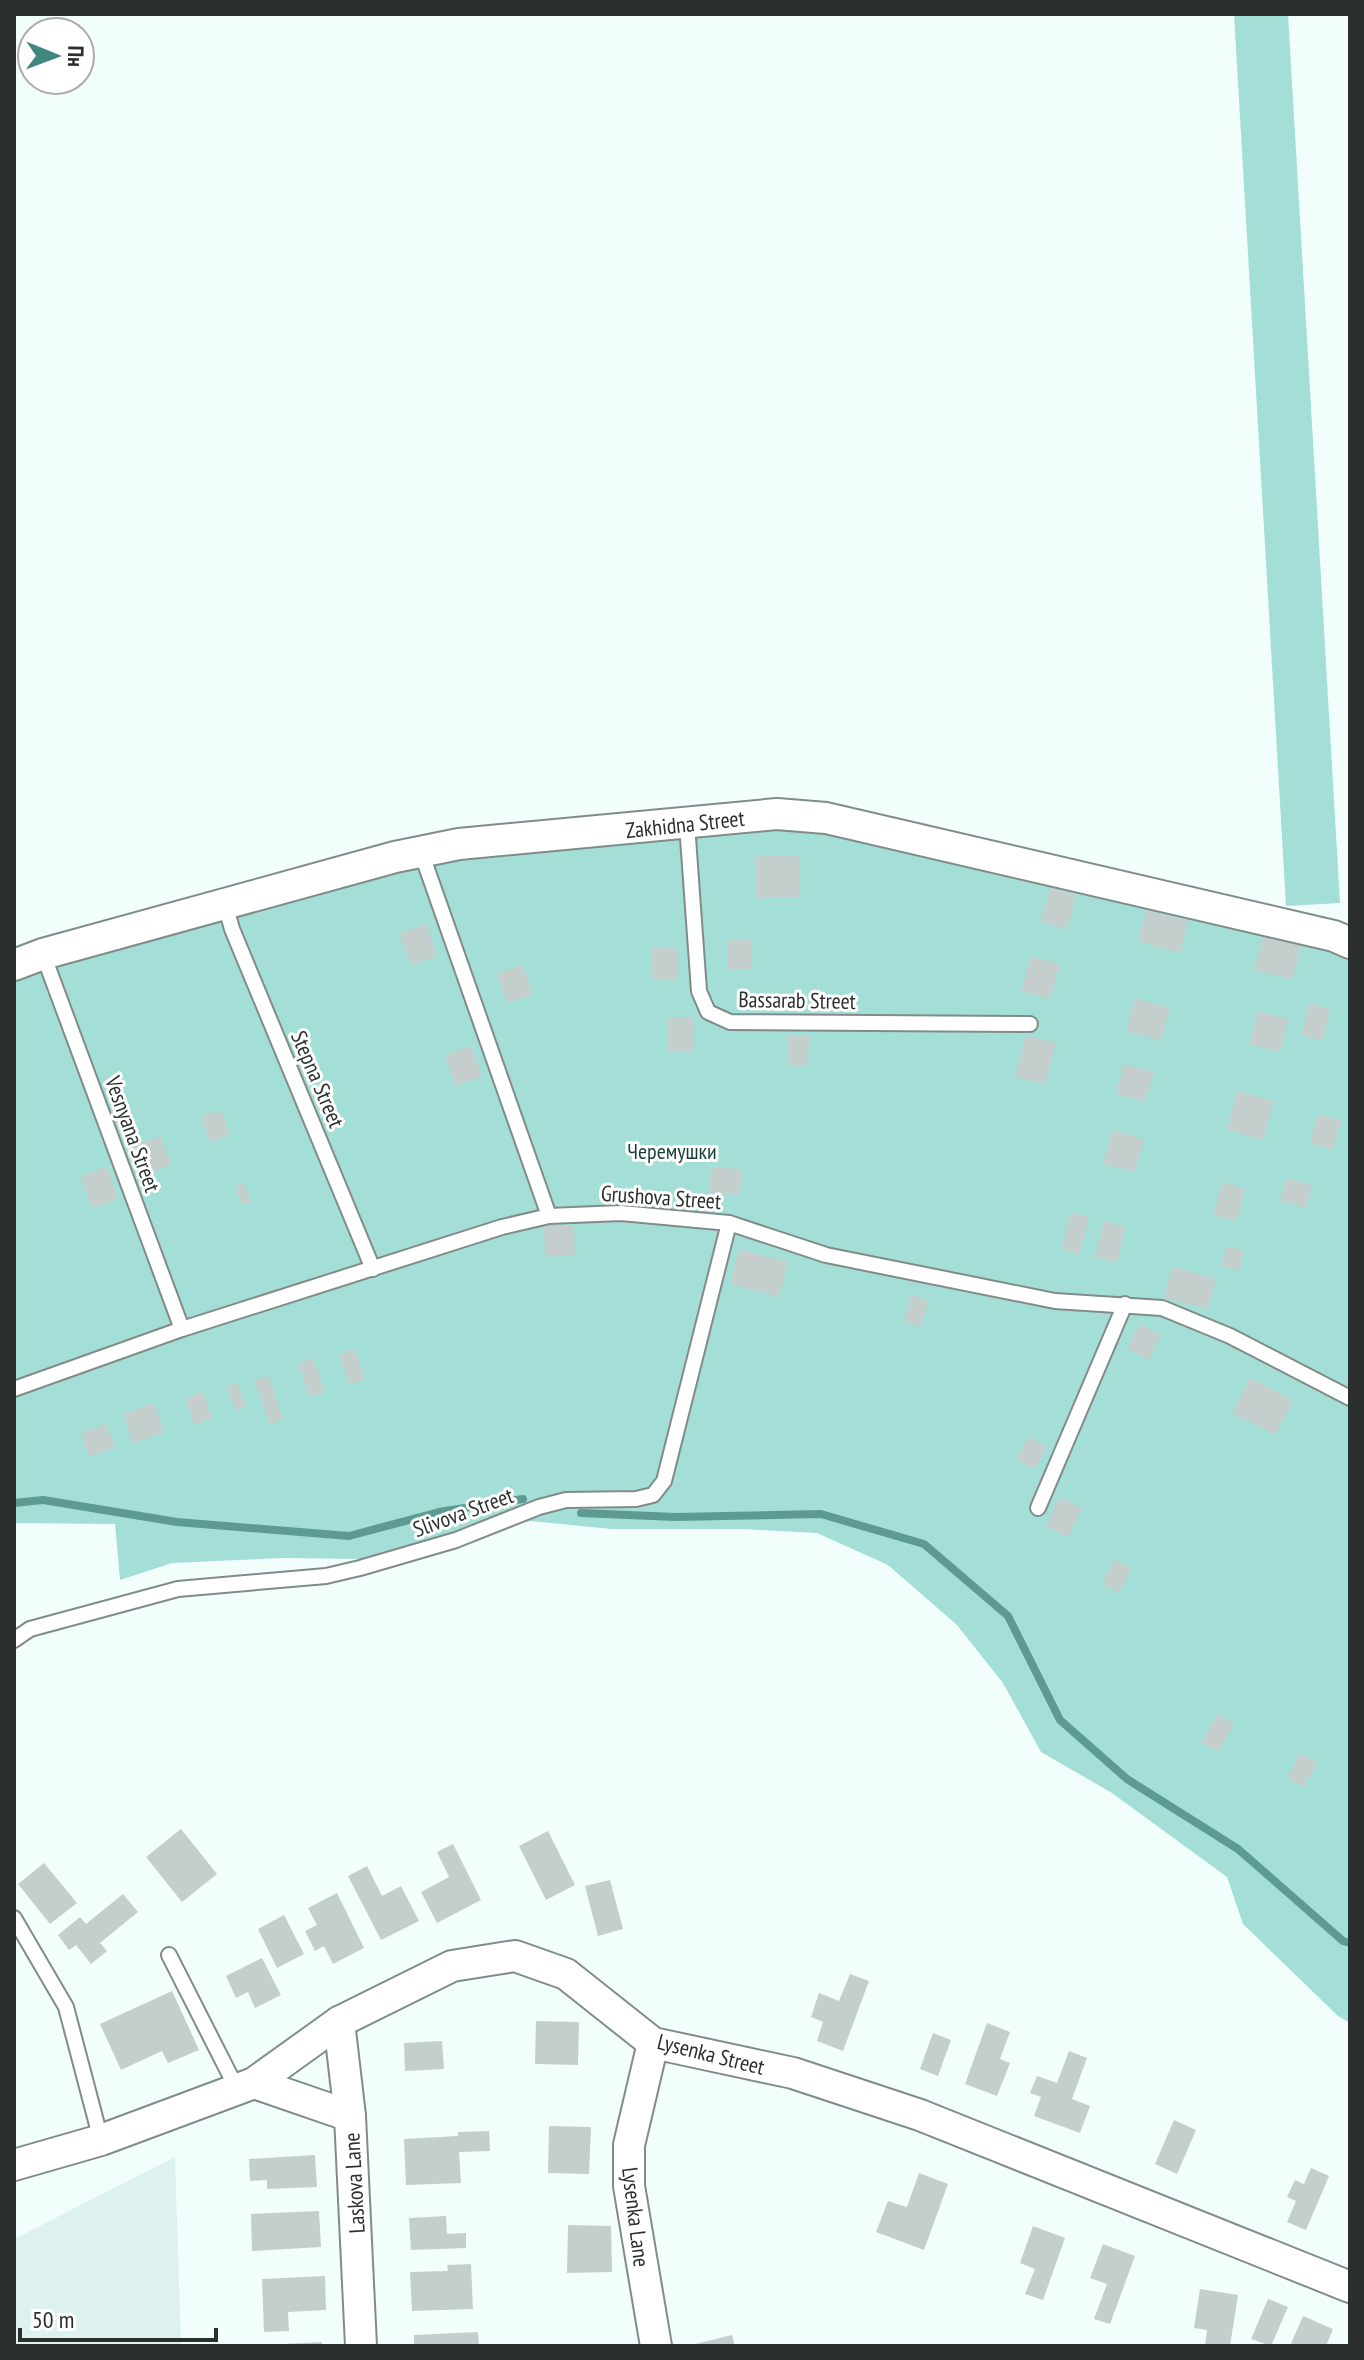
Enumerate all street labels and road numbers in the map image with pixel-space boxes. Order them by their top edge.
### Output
street label: Zakhidna Street [624,804,746,844]
street label: Bassarab Street [738,985,856,1015]
street label: Stepna Street [285,1026,351,1132]
street label: Vesnyana Street [99,1071,167,1196]
street label: Grushova Street [600,1179,722,1215]
street label: Slivova Street [409,1481,517,1543]
street label: Lysenka Street [655,2027,767,2081]
street label: Laskova Lane [337,2132,371,2234]
street label: Lysenka Lane [616,2166,656,2268]

